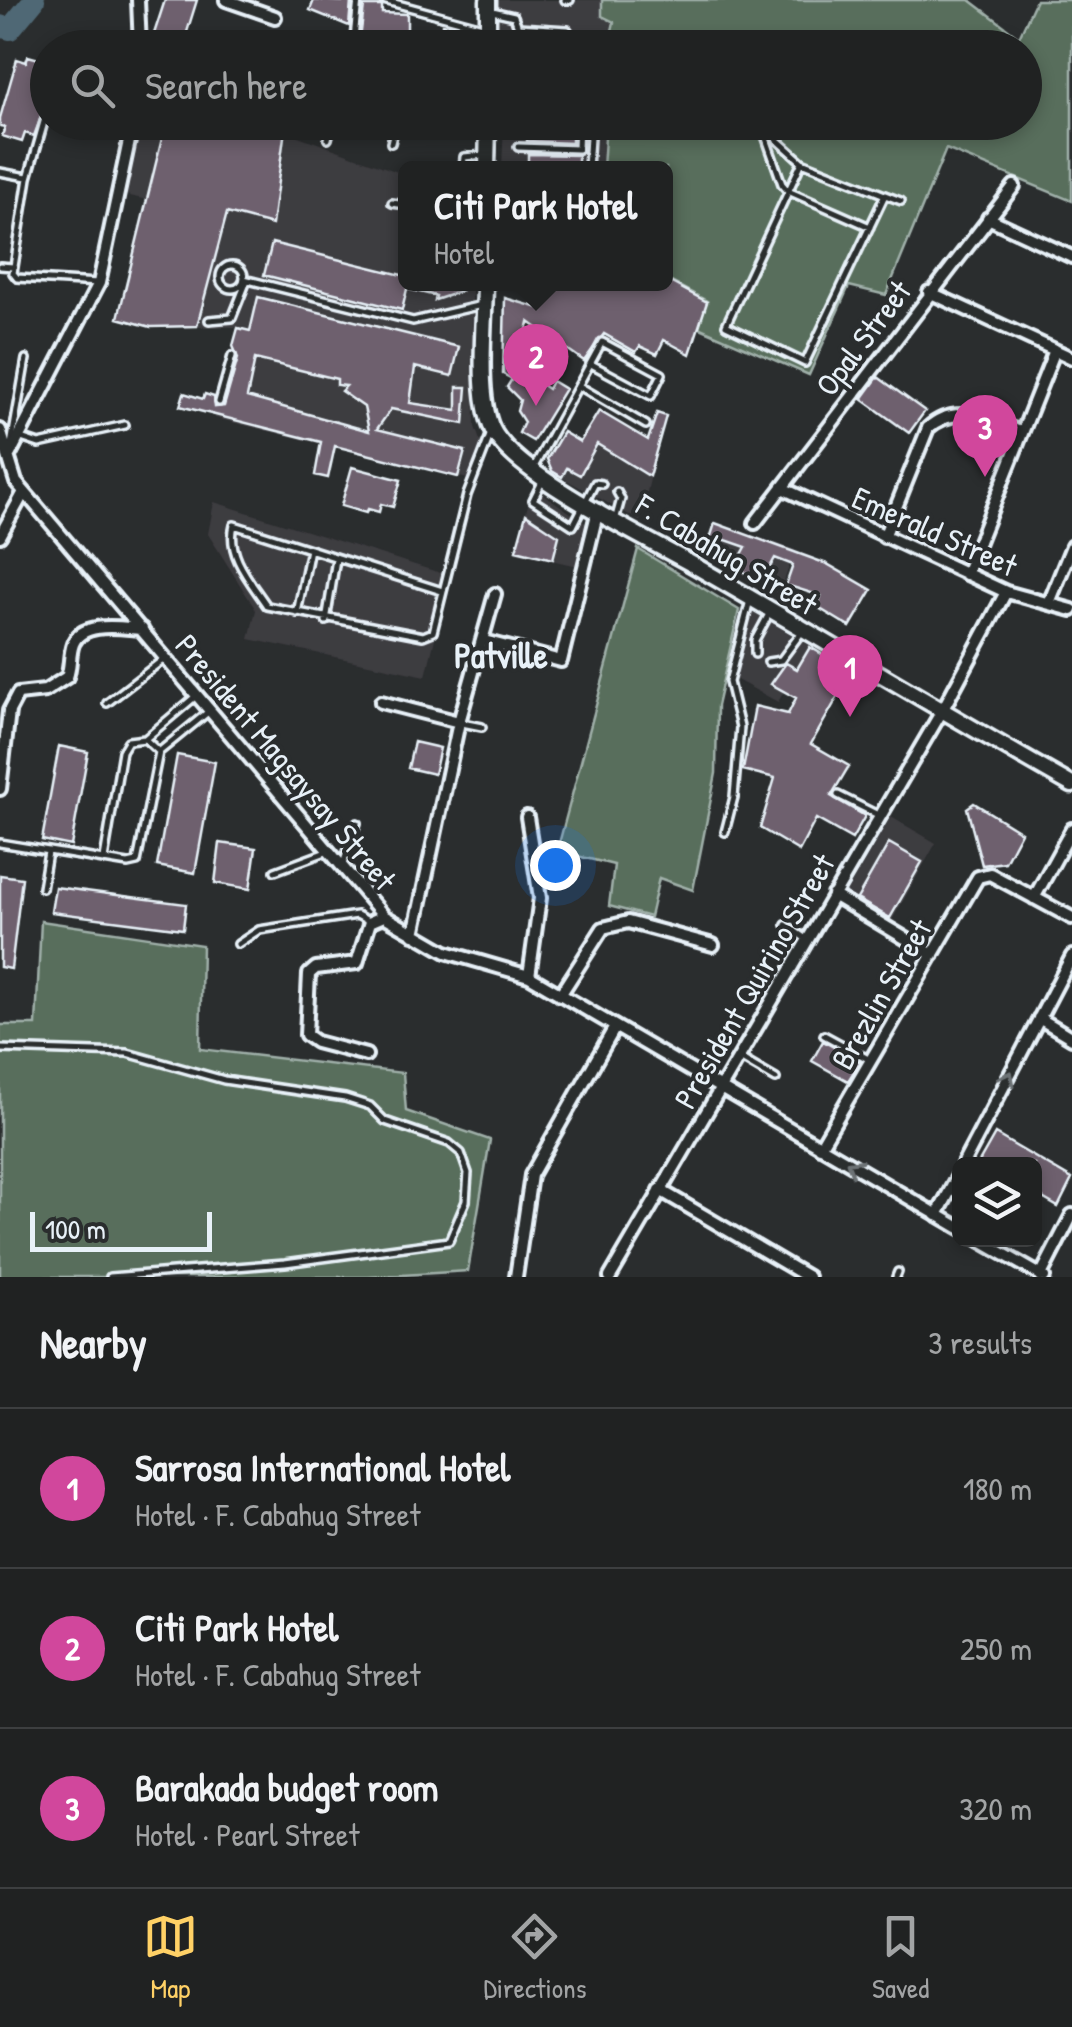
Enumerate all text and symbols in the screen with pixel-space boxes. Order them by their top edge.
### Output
search box [30,30,1042,140]
icon: search [65,58,120,113]
text: Search here [145,59,307,111]
popup [398,161,673,291]
text: Citi Park Hotel [434,179,637,231]
text: Hotel [434,231,494,274]
street label: Opal Street [805,271,921,405]
pin: 2 [504,324,568,406]
pin: 3 [952,394,1018,477]
street label: Emerald Street [846,475,1025,587]
street label: F. Cabahug Street [627,482,827,626]
street label: President Magsaysay Street [166,625,407,900]
district label: Patville [454,632,548,679]
pin: 1 [818,634,882,717]
your location [530,840,581,891]
street label: President Quirino Street [663,845,845,1116]
street label: Brezlin Street [821,910,942,1077]
one-way arrow [996,1070,1015,1088]
map controls [952,1157,1042,1247]
button: layers [952,1157,1042,1247]
one-way arrow [846,1159,864,1178]
scale bar [30,1207,212,1252]
text: 100 m [45,1210,106,1248]
text: Nearby [40,1314,147,1371]
text: 3 results [928,1321,1032,1364]
text: Sarrosa International Hotel [135,1441,510,1493]
text: 1 [67,1467,78,1510]
text: 180 m [963,1467,1032,1510]
text: Hotel · F. Cabahug Street [135,1493,421,1536]
text: Citi Park Hotel [135,1601,338,1653]
text: 2 [65,1627,80,1670]
text: 250 m [960,1627,1032,1670]
text: Hotel · F. Cabahug Street [135,1653,421,1696]
text: Barakada budget room [135,1761,438,1813]
text: 3 [65,1787,80,1830]
text: 320 m [959,1787,1032,1830]
text: Hotel · Pearl Street [135,1813,360,1856]
tab: Map [143,1909,198,2007]
tab: Directions [483,1909,586,2007]
tab: Saved [872,1909,929,2007]

